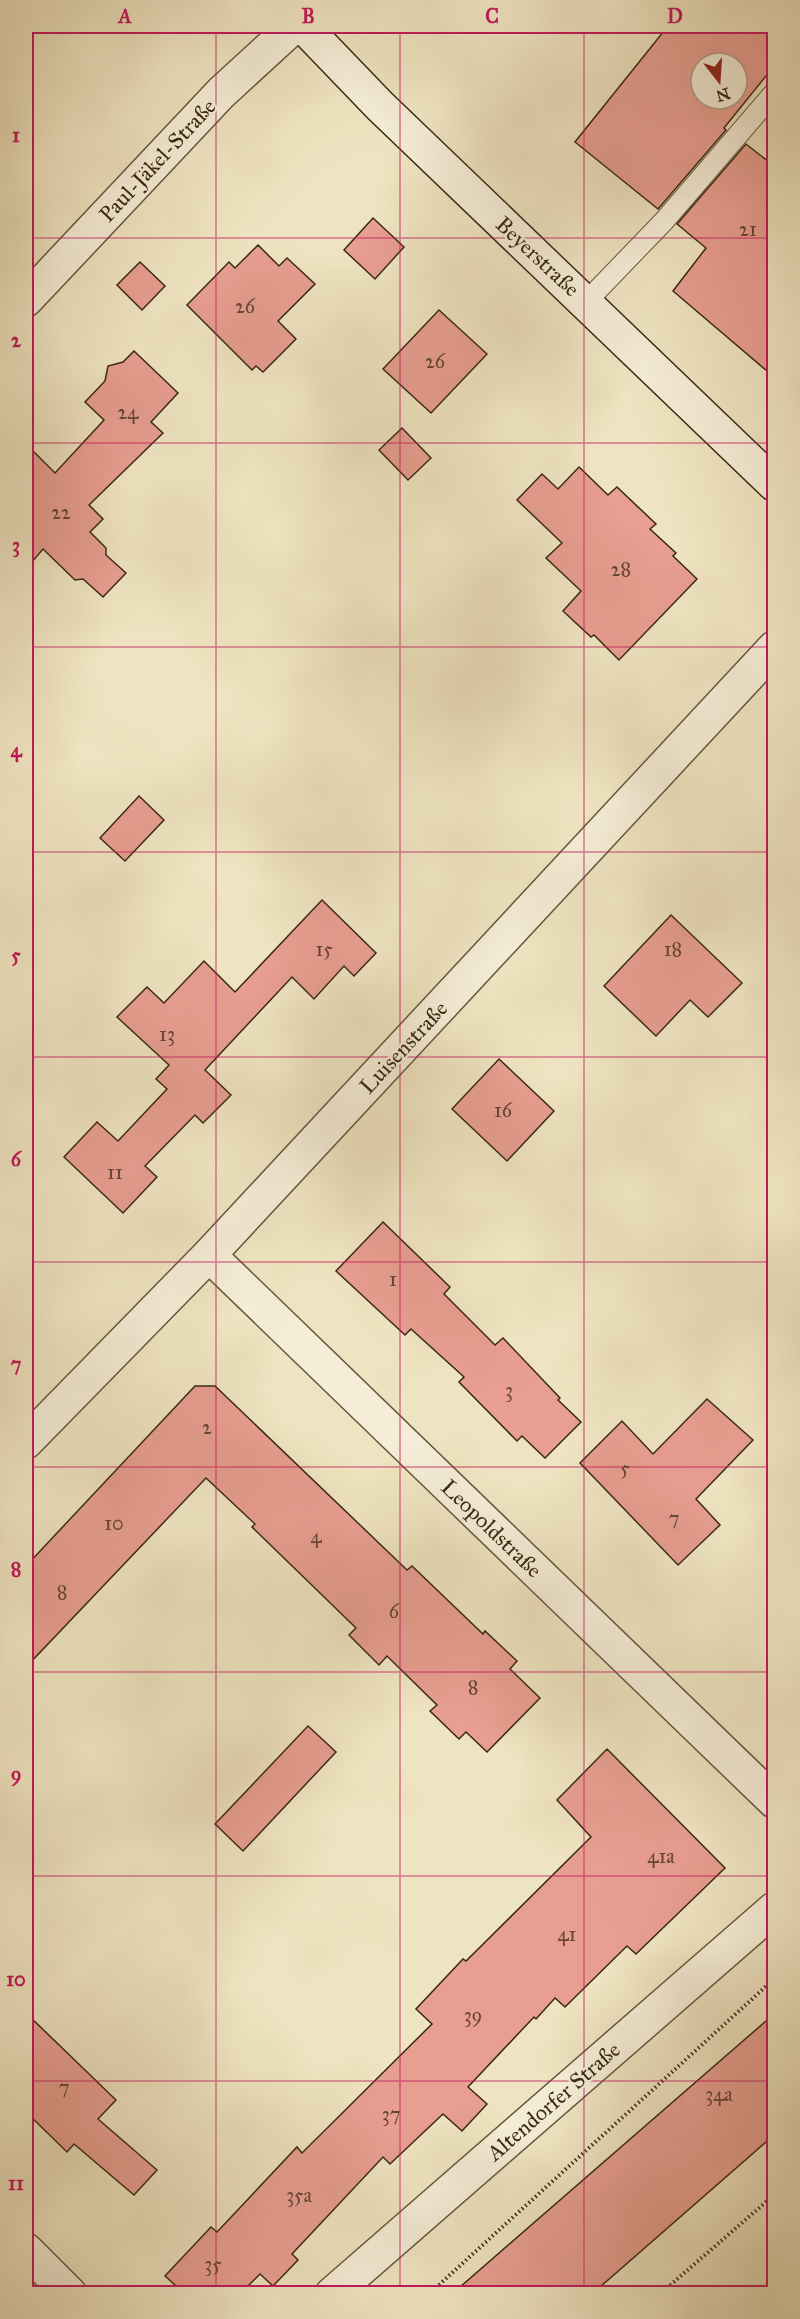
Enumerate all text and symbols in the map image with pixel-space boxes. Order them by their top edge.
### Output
text: A [116,4,132,28]
text: B [301,4,315,28]
text: C [485,4,499,28]
text: D [667,4,683,28]
north arrow [689,51,749,111]
text: N [714,84,733,106]
street label: Paul-Jäkel-Straße [93,93,221,228]
text: 1 [12,123,20,147]
street label: Beyerstraße [490,211,585,302]
house number: 21 [739,217,757,241]
house number: 26 [235,294,256,318]
text: 2 [11,328,22,352]
house number: 26 [425,349,446,373]
house number: 24 [117,400,139,424]
house number: 22 [51,500,71,524]
text: 3 [12,533,20,558]
house number: 28 [611,557,631,581]
text: 4 [10,738,22,763]
house number: 15 [315,937,333,961]
house number: 18 [664,937,682,961]
text: 5 [11,943,21,967]
street label: Luisenstraße [354,995,453,1099]
house number: 13 [159,1022,175,1046]
house number: 16 [494,1098,513,1122]
text: 6 [11,1147,23,1171]
house number: 11 [107,1160,123,1184]
house number: 1 [389,1267,397,1291]
text: 7 [11,1352,22,1376]
house number: 3 [505,1378,513,1402]
house number: 2 [202,1415,212,1439]
house number: 5 [620,1456,630,1480]
street label: Leopoldstraße [436,1474,548,1583]
house number: 7 [669,1506,679,1530]
house number: 10 [104,1511,124,1535]
house number: 4 [310,1524,322,1548]
text: 8 [11,1557,21,1581]
house number: 8 [57,1580,67,1604]
house number: 6 [389,1599,400,1623]
house number: 8 [468,1675,478,1699]
text: 9 [11,1762,21,1787]
house number: 41a [647,1844,675,1868]
house number: 41 [557,1922,577,1946]
text: 10 [6,1967,26,1991]
house number: 39 [464,2003,482,2027]
street label: Altendorfer Straße [480,2036,626,2167]
house number: 7 [59,2075,69,2099]
house number: 34a [705,2082,733,2106]
house number: 37 [382,2102,400,2126]
text: 11 [8,2171,24,2195]
house number: 35a [286,2183,312,2207]
house number: 35 [204,2252,222,2276]

